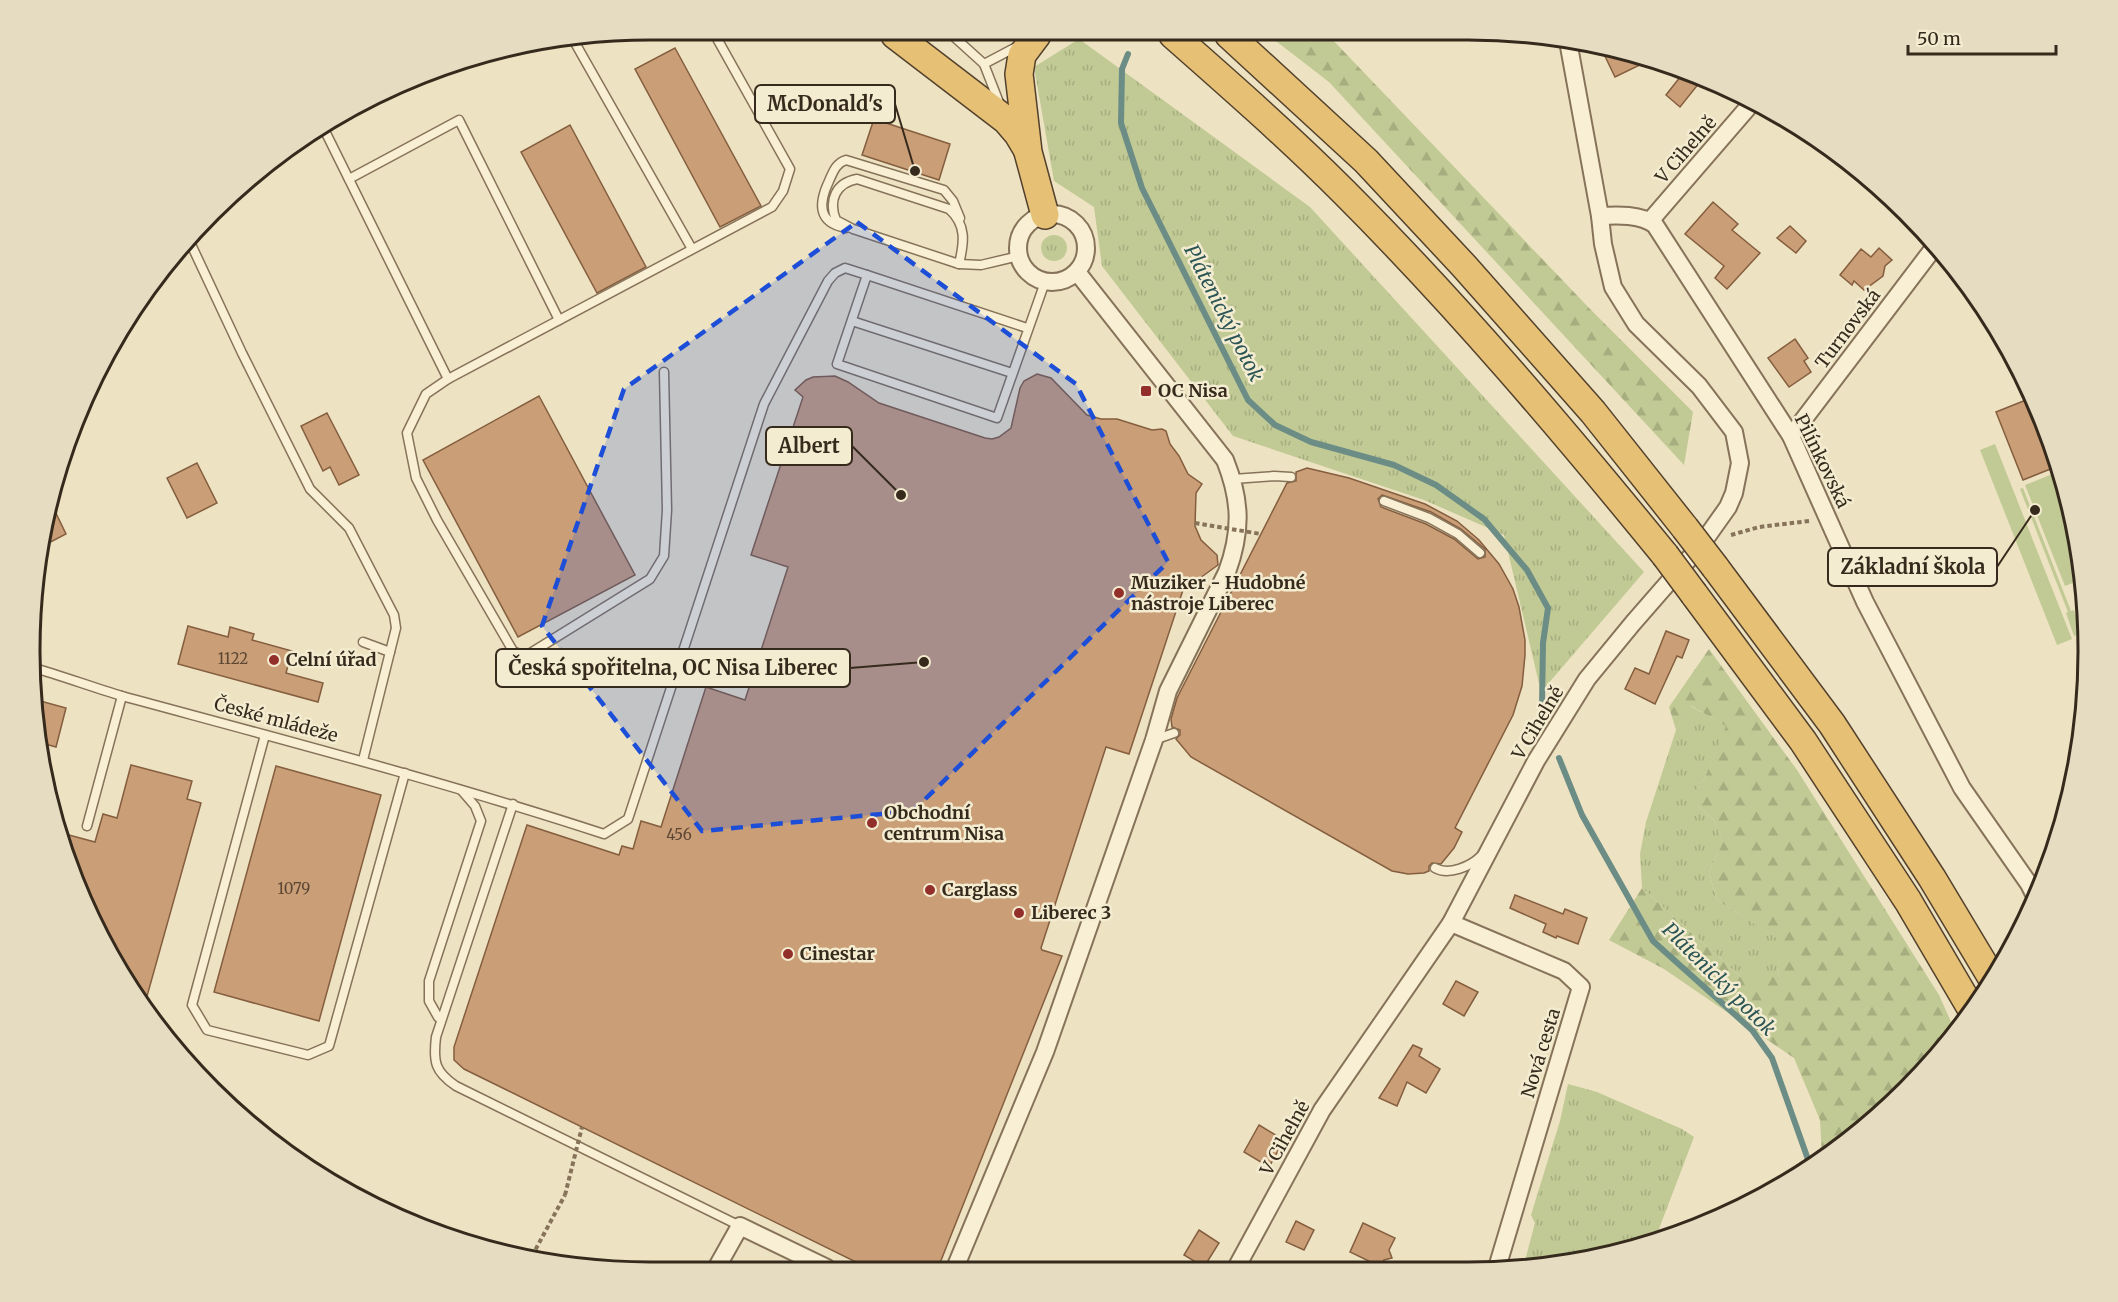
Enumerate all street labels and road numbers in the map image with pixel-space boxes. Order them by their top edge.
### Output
street label: V Cihelně [1649,111,1721,189]
street label: Turnovská [1810,284,1885,373]
street label: Pilínkovská [1790,410,1855,512]
street label: V Cihelně [1506,682,1568,765]
street label: České mládeže [212,692,340,747]
street label: Nová cesta [1516,1005,1565,1100]
street label: V Cihelně [1254,1096,1314,1180]

